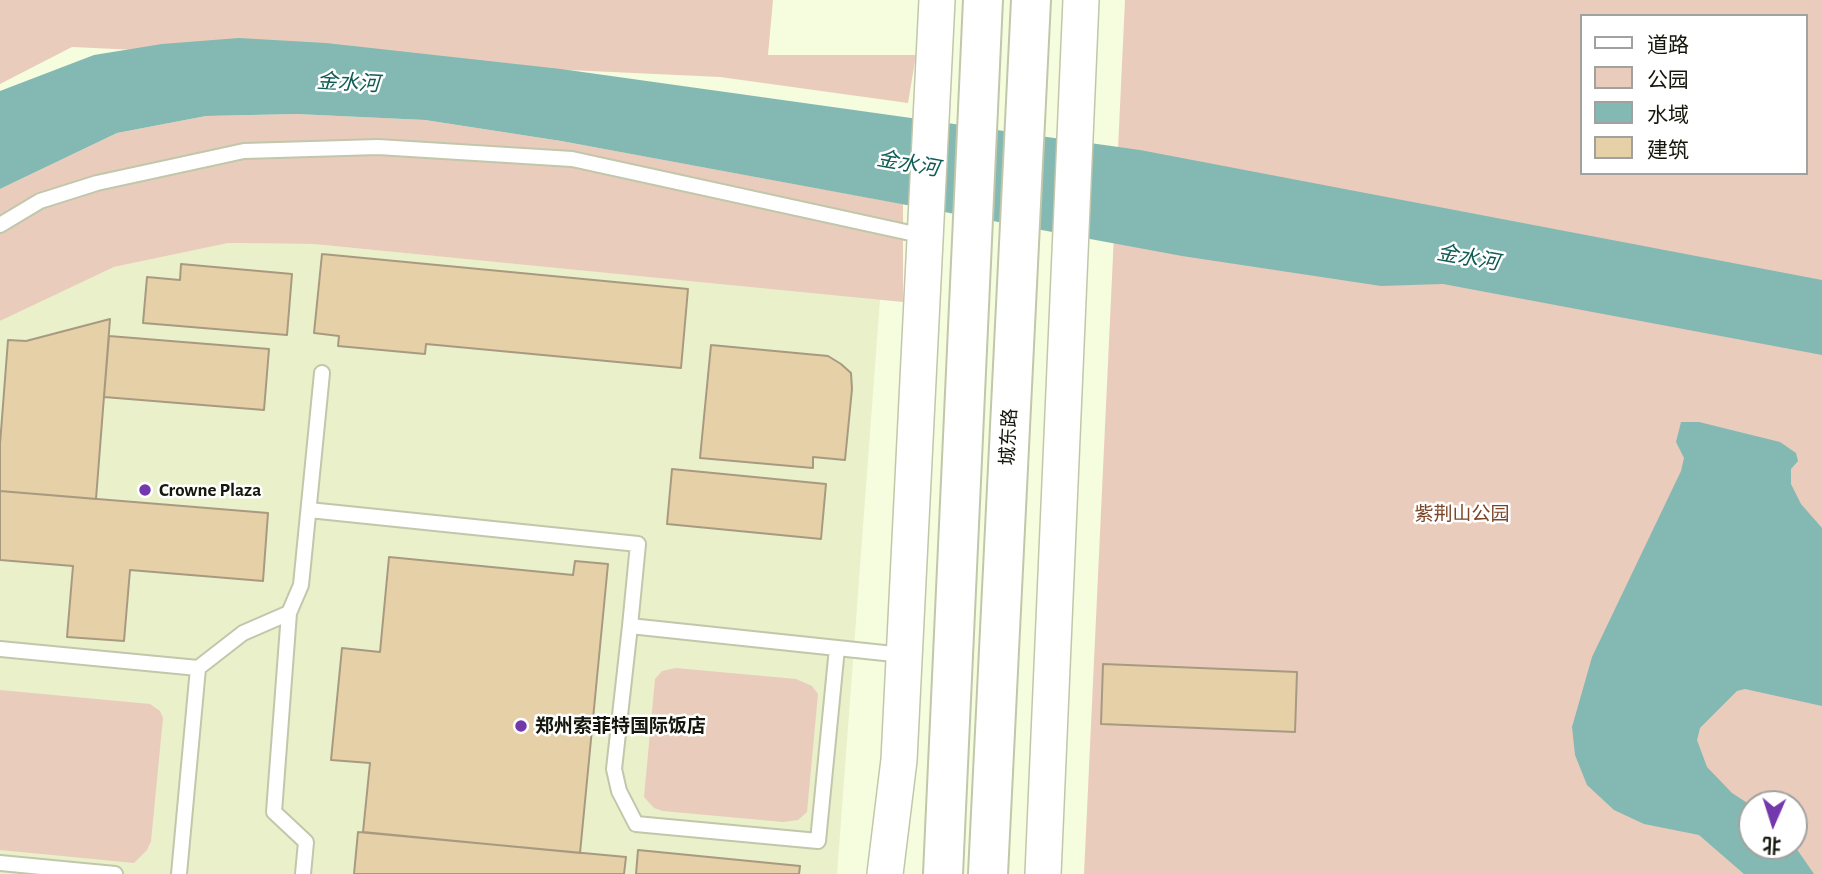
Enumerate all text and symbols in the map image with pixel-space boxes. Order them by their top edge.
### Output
legend [1580,14,1808,175]
text: 道路 [1647,35,1689,56]
water label: 金水河 [316,69,380,97]
text: 公园 [1647,70,1689,91]
text: 水域 [1647,105,1689,126]
text: 建筑 [1647,140,1689,161]
water label: 金水河 [875,146,941,182]
water label: 金水河 [1435,240,1501,276]
street label: 城东路 [996,408,1022,466]
place label: Crowne Plaza [159,479,261,501]
marker: Crowne Plaza [137,482,153,498]
park label: 紫荆山公园 [1415,503,1509,525]
place label: 郑州索菲特国际饭店 [535,715,706,737]
marker: 郑州索菲特国际饭店 [513,718,529,734]
north arrow [1738,790,1808,860]
text: 北 [1762,834,1782,854]

